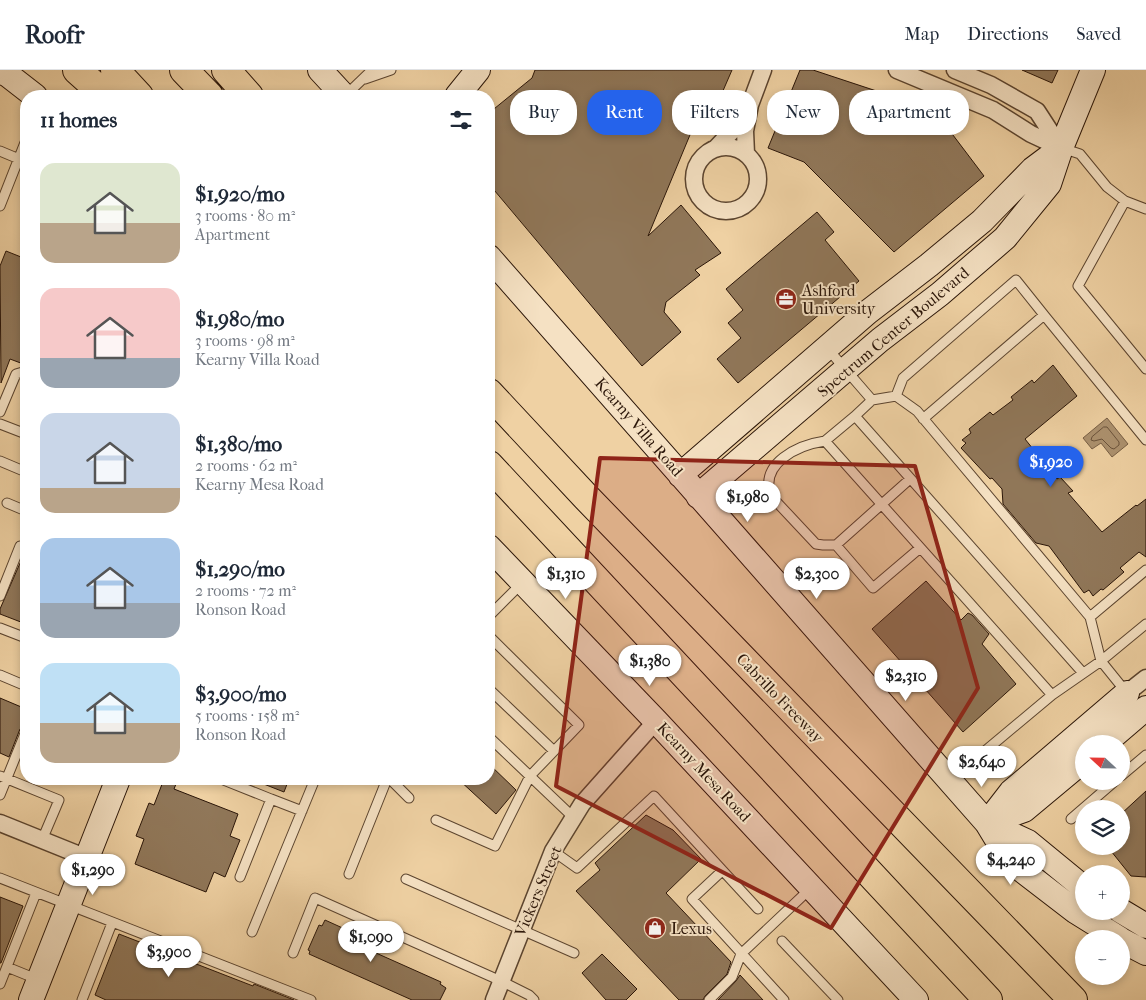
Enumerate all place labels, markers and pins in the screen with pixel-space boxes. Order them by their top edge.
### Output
place label: Ashford University [801,281,876,318]
office icon: Ashford University [774,287,798,311]
pin: $1,920 [1010,446,1092,488]
pin: $1,980 [707,480,789,523]
pin: $1,310 [525,558,607,600]
pin: $2,300 [776,558,858,600]
pin: $1,380 [609,644,691,687]
pin: $2,310 [865,660,947,702]
pin: $2,640 [941,746,1023,788]
pin: $4,240 [970,844,1052,886]
pin: $1,290 [52,854,134,896]
shop icon: Lexus [643,916,667,940]
place label: Lexus [671,919,712,938]
pin: $1,090 [330,920,412,963]
pin: $3,900 [128,936,210,978]

